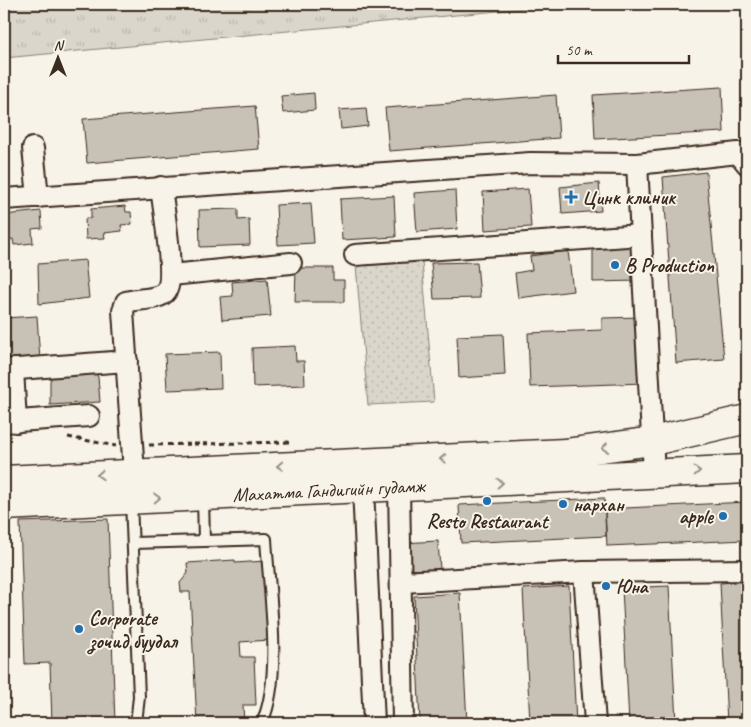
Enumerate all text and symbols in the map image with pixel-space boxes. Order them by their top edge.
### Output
north arrow [32,32,82,82]
scale bar [558,32,690,64]
text: N [54,37,65,54]
text: 50 m [566,41,593,60]
place label: Цинк клиник [582,185,677,210]
marker: Цинк клиник [564,190,578,204]
place label: B Production [625,253,715,278]
marker: B Production [609,259,621,271]
one-way arrow [600,443,609,453]
one-way arrow [438,453,446,464]
one-way arrow [276,461,284,472]
one-way arrow [694,466,701,476]
one-way arrow [96,470,104,481]
street label: Махатма Гандигийн гудамж [232,472,427,507]
one-way arrow [496,477,504,488]
place label: нархан [573,492,625,517]
one-way arrow [154,493,162,504]
marker: Resto Restaurant [481,495,493,507]
marker: нархан [557,498,569,510]
place label: apple [679,504,714,529]
place label: Resto Restaurant [426,509,550,534]
marker: apple [717,510,729,522]
place label: Юна [616,574,650,599]
marker: Юна [600,580,612,592]
place label: Corporate зочид буудал [87,606,179,655]
marker: Corporate зочид буудал [73,623,85,635]

